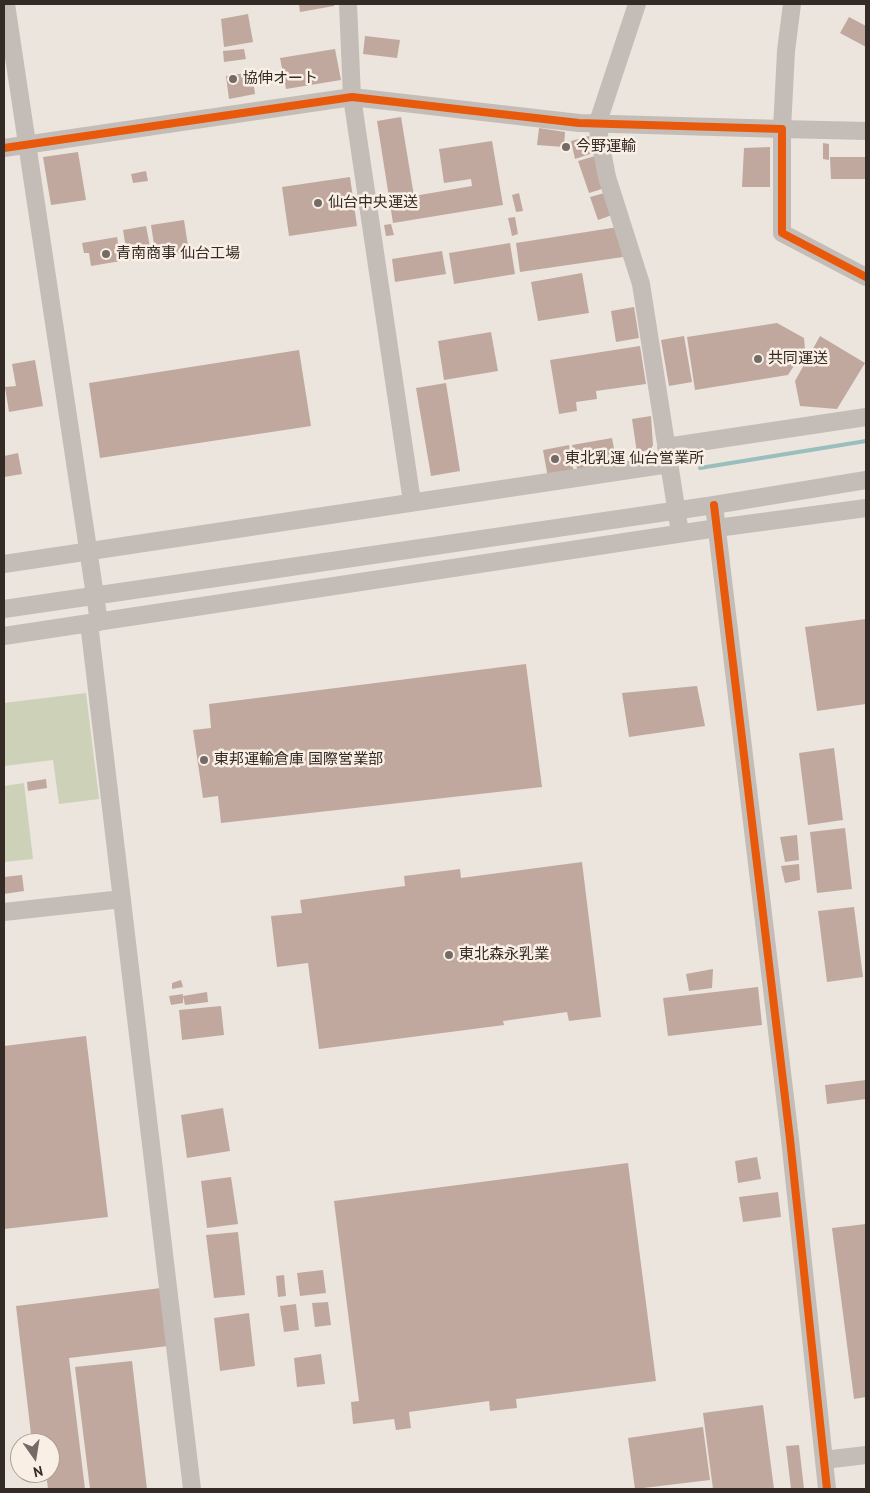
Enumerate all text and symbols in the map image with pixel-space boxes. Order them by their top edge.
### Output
place label: 協伸オート [243,70,318,88]
marker: 協伸オート [227,73,239,85]
place label: 今野運輸 [576,138,636,156]
marker: 今野運輸 [560,141,572,153]
place label: 仙台中央運送 [328,194,418,212]
marker: 仙台中央運送 [312,197,324,209]
place label: 青南商事 仙台工場 [116,245,240,263]
marker: 青南商事 仙台工場 [100,248,112,260]
place label: 共同運送 [768,350,828,368]
marker: 共同運送 [752,353,764,365]
place label: 東北乳運 仙台営業所 [565,450,704,468]
marker: 東北乳運 仙台営業所 [549,453,561,465]
place label: 東邦運輸倉庫 国際営業部 [214,751,383,769]
marker: 東邦運輸倉庫 国際営業部 [198,754,210,766]
place label: 東北森永乳業 [459,946,549,964]
marker: 東北森永乳業 [443,949,455,961]
north arrow [10,1433,60,1483]
text: N [32,1462,45,1481]

